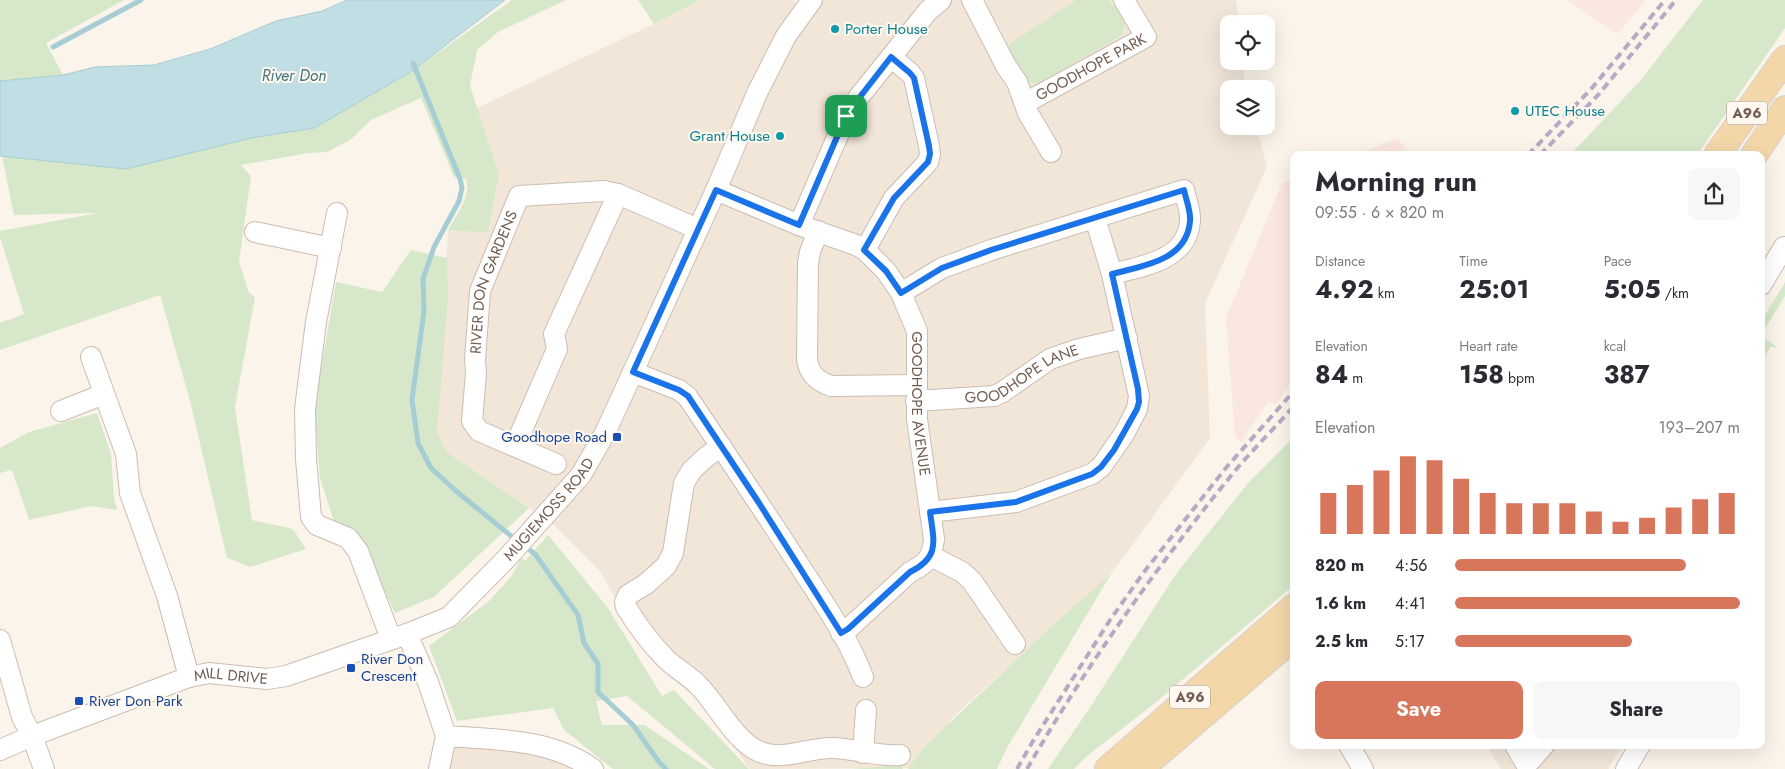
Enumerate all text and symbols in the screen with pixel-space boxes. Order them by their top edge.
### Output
map controls [1220,15,1275,135]
button: locate [1220,15,1275,70]
place label: Porter House [845,18,928,40]
marker: Porter House [829,23,841,35]
street label: GOODHOPE PARK [1032,28,1151,106]
water label: River Don [262,64,326,87]
button: layers [1220,80,1275,135]
pin [825,95,867,137]
place label: UTEC House [1525,100,1605,122]
icon: arrive [832,102,860,130]
road number: A96 [1727,102,1767,125]
marker: UTEC House [1509,105,1521,117]
place label: Grant House [689,125,770,147]
marker: Grant House [774,130,786,142]
text: Morning run [1315,161,1477,202]
button: share [1688,168,1740,220]
text: 09:55 · 6 × 820 m [1315,201,1444,224]
street label: RIVER DON GARDENS [464,207,523,355]
text: Distance [1315,251,1365,271]
text: Time [1459,251,1488,271]
text: Pace [1604,251,1632,271]
text: 4.92 [1315,271,1374,307]
text: 25:01 [1459,271,1529,307]
text: 5:05 [1604,271,1661,307]
text: km [1374,283,1395,303]
text: /km [1661,283,1689,303]
street label: GOODHOPE AVENUE [906,331,936,477]
text: Elevation [1315,336,1368,356]
text: Heart rate [1459,336,1518,356]
text: kcal [1604,336,1626,356]
street label: GOODHOPE LANE [964,339,1082,409]
text: 84 [1315,356,1348,392]
text: 158 [1459,356,1504,392]
text: 387 [1604,356,1650,392]
text: m [1348,368,1363,388]
text: bpm [1504,368,1535,388]
text: Elevation [1315,416,1375,439]
text: 193–207 m [1659,416,1740,439]
place label: Goodhope Road [501,426,607,448]
marker: Goodhope Road [611,431,623,443]
street label: MUGIEMOSS ROAD [498,454,600,566]
text: 820 m [1315,554,1364,577]
text: 4:56 [1395,554,1427,577]
text: 1.6 km [1315,592,1366,615]
text: 4:41 [1395,592,1426,615]
text: 2.5 km [1315,630,1368,653]
text: 5:17 [1395,630,1424,653]
place label: River Don Crescent [361,648,423,687]
street label: MILL DRIVE [192,662,269,690]
marker: River Don Crescent [345,662,357,674]
button: Save [1315,681,1523,739]
button: Share [1533,681,1740,739]
road number: A96 [1170,686,1210,709]
place label: River Don Park [89,690,183,712]
marker: River Don Park [73,695,85,707]

